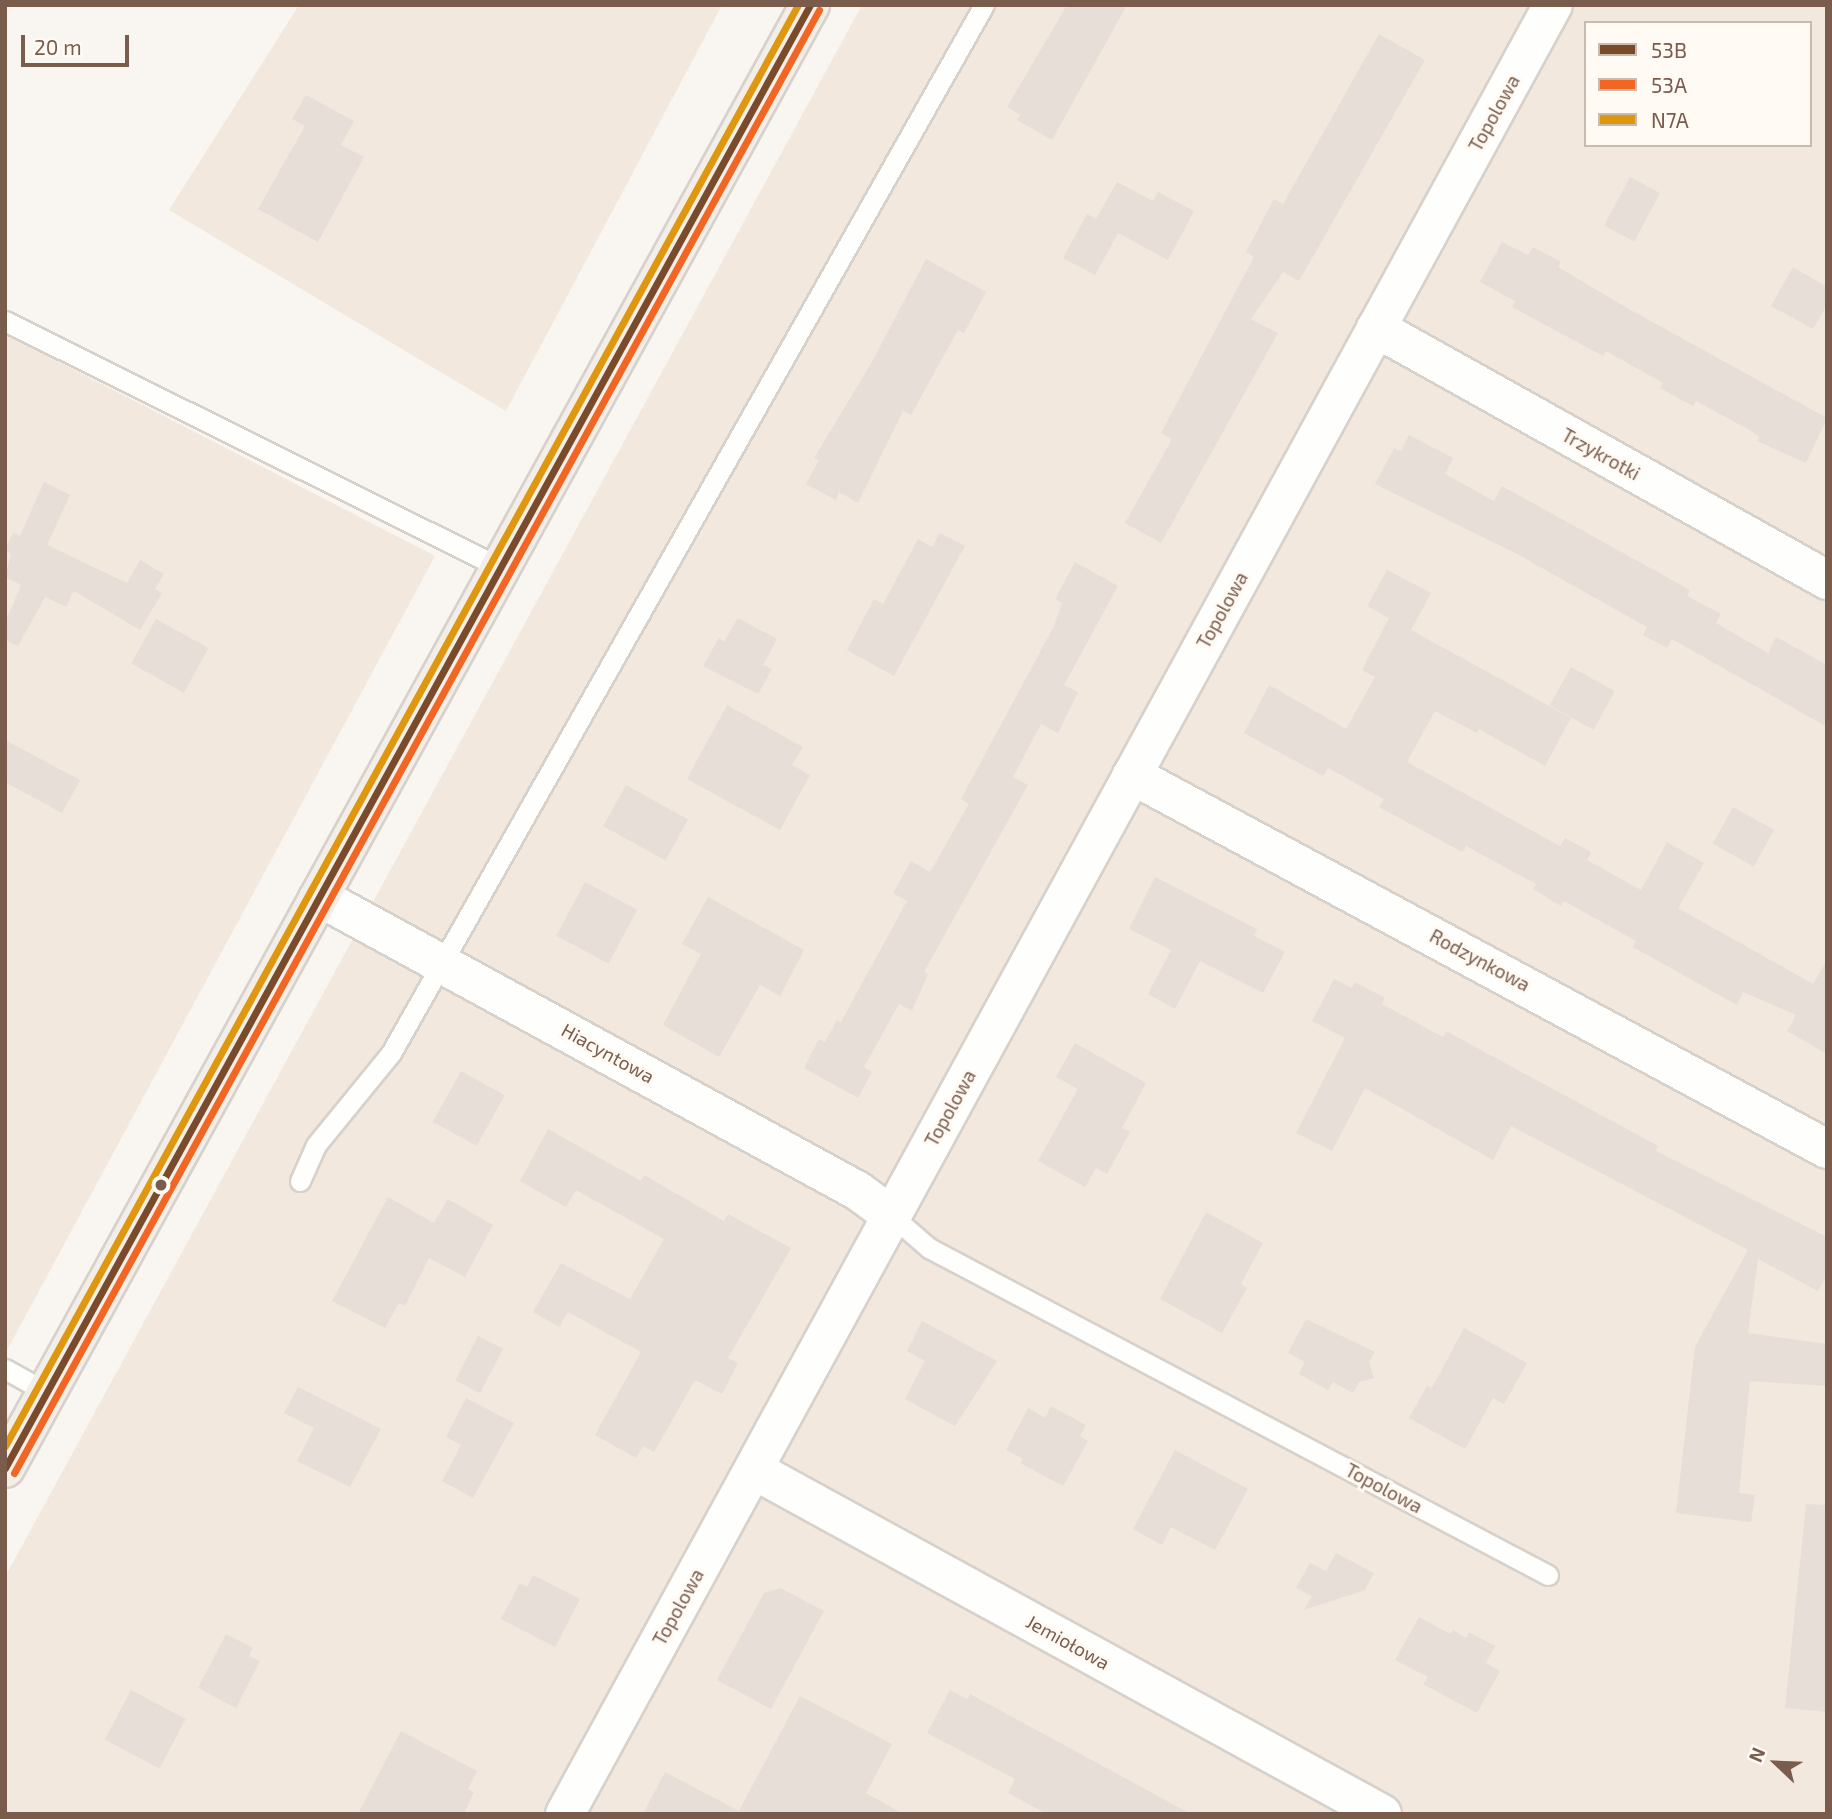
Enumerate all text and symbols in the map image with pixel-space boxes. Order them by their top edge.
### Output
scale bar [24,21,133,65]
legend [1584,21,1811,147]
text: 20 m [34,34,82,59]
text: 53B [1651,37,1687,62]
street label: Topolowa [1464,71,1524,155]
text: 53A [1651,72,1687,97]
text: N7A [1651,107,1689,132]
street label: Trzykrotki [1558,423,1644,485]
street label: Topolowa [1192,568,1252,652]
street label: Rodzynkowa [1426,924,1534,996]
street label: Hiacyntowa [558,1018,658,1088]
street label: Topolowa [920,1066,980,1150]
unlabelled marker [154,1178,168,1192]
street label: Topolowa [1342,1458,1426,1518]
street label: Topolowa [648,1565,708,1649]
street label: Jemiołowa [1022,1610,1114,1674]
north arrow [1741,1728,1811,1798]
text: N [1743,1744,1769,1765]

